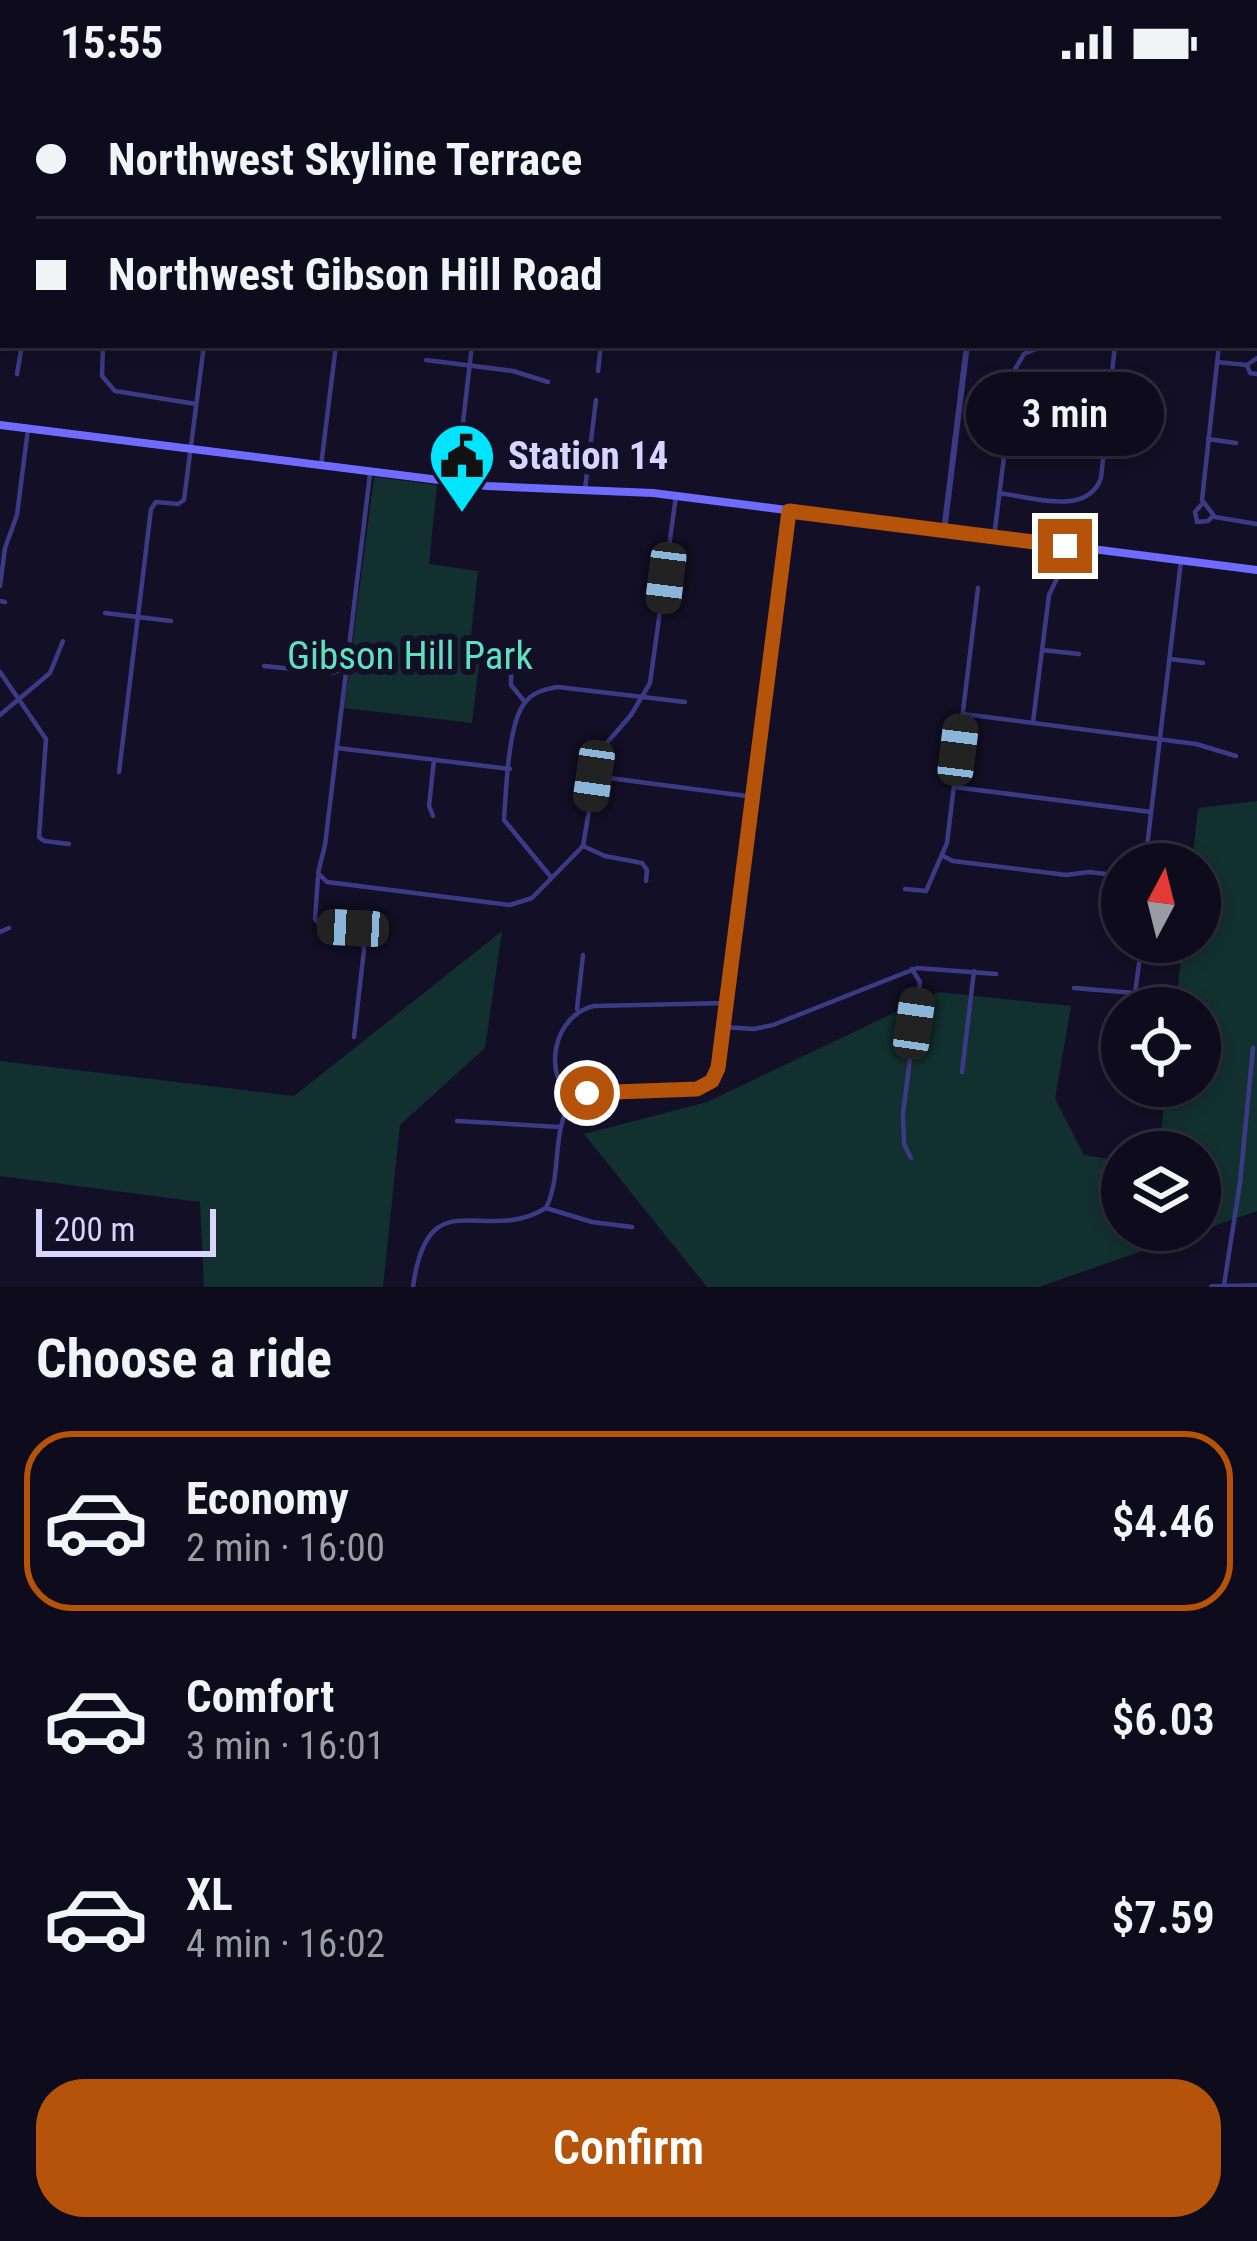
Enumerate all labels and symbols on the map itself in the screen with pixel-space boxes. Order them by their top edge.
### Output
callout: 3 min [966,372,1164,456]
public building icon: Station 14 [427,421,497,515]
place label: Station 14 [508,433,668,479]
route end [1038,519,1092,573]
car [644,540,688,616]
park label: Gibson Hill Park [287,633,533,679]
car [936,712,980,788]
car [571,738,617,814]
north arrow [1101,843,1221,963]
car [316,908,390,948]
car [891,985,937,1061]
route start [560,1066,614,1120]
scale bar [36,1203,216,1256]

